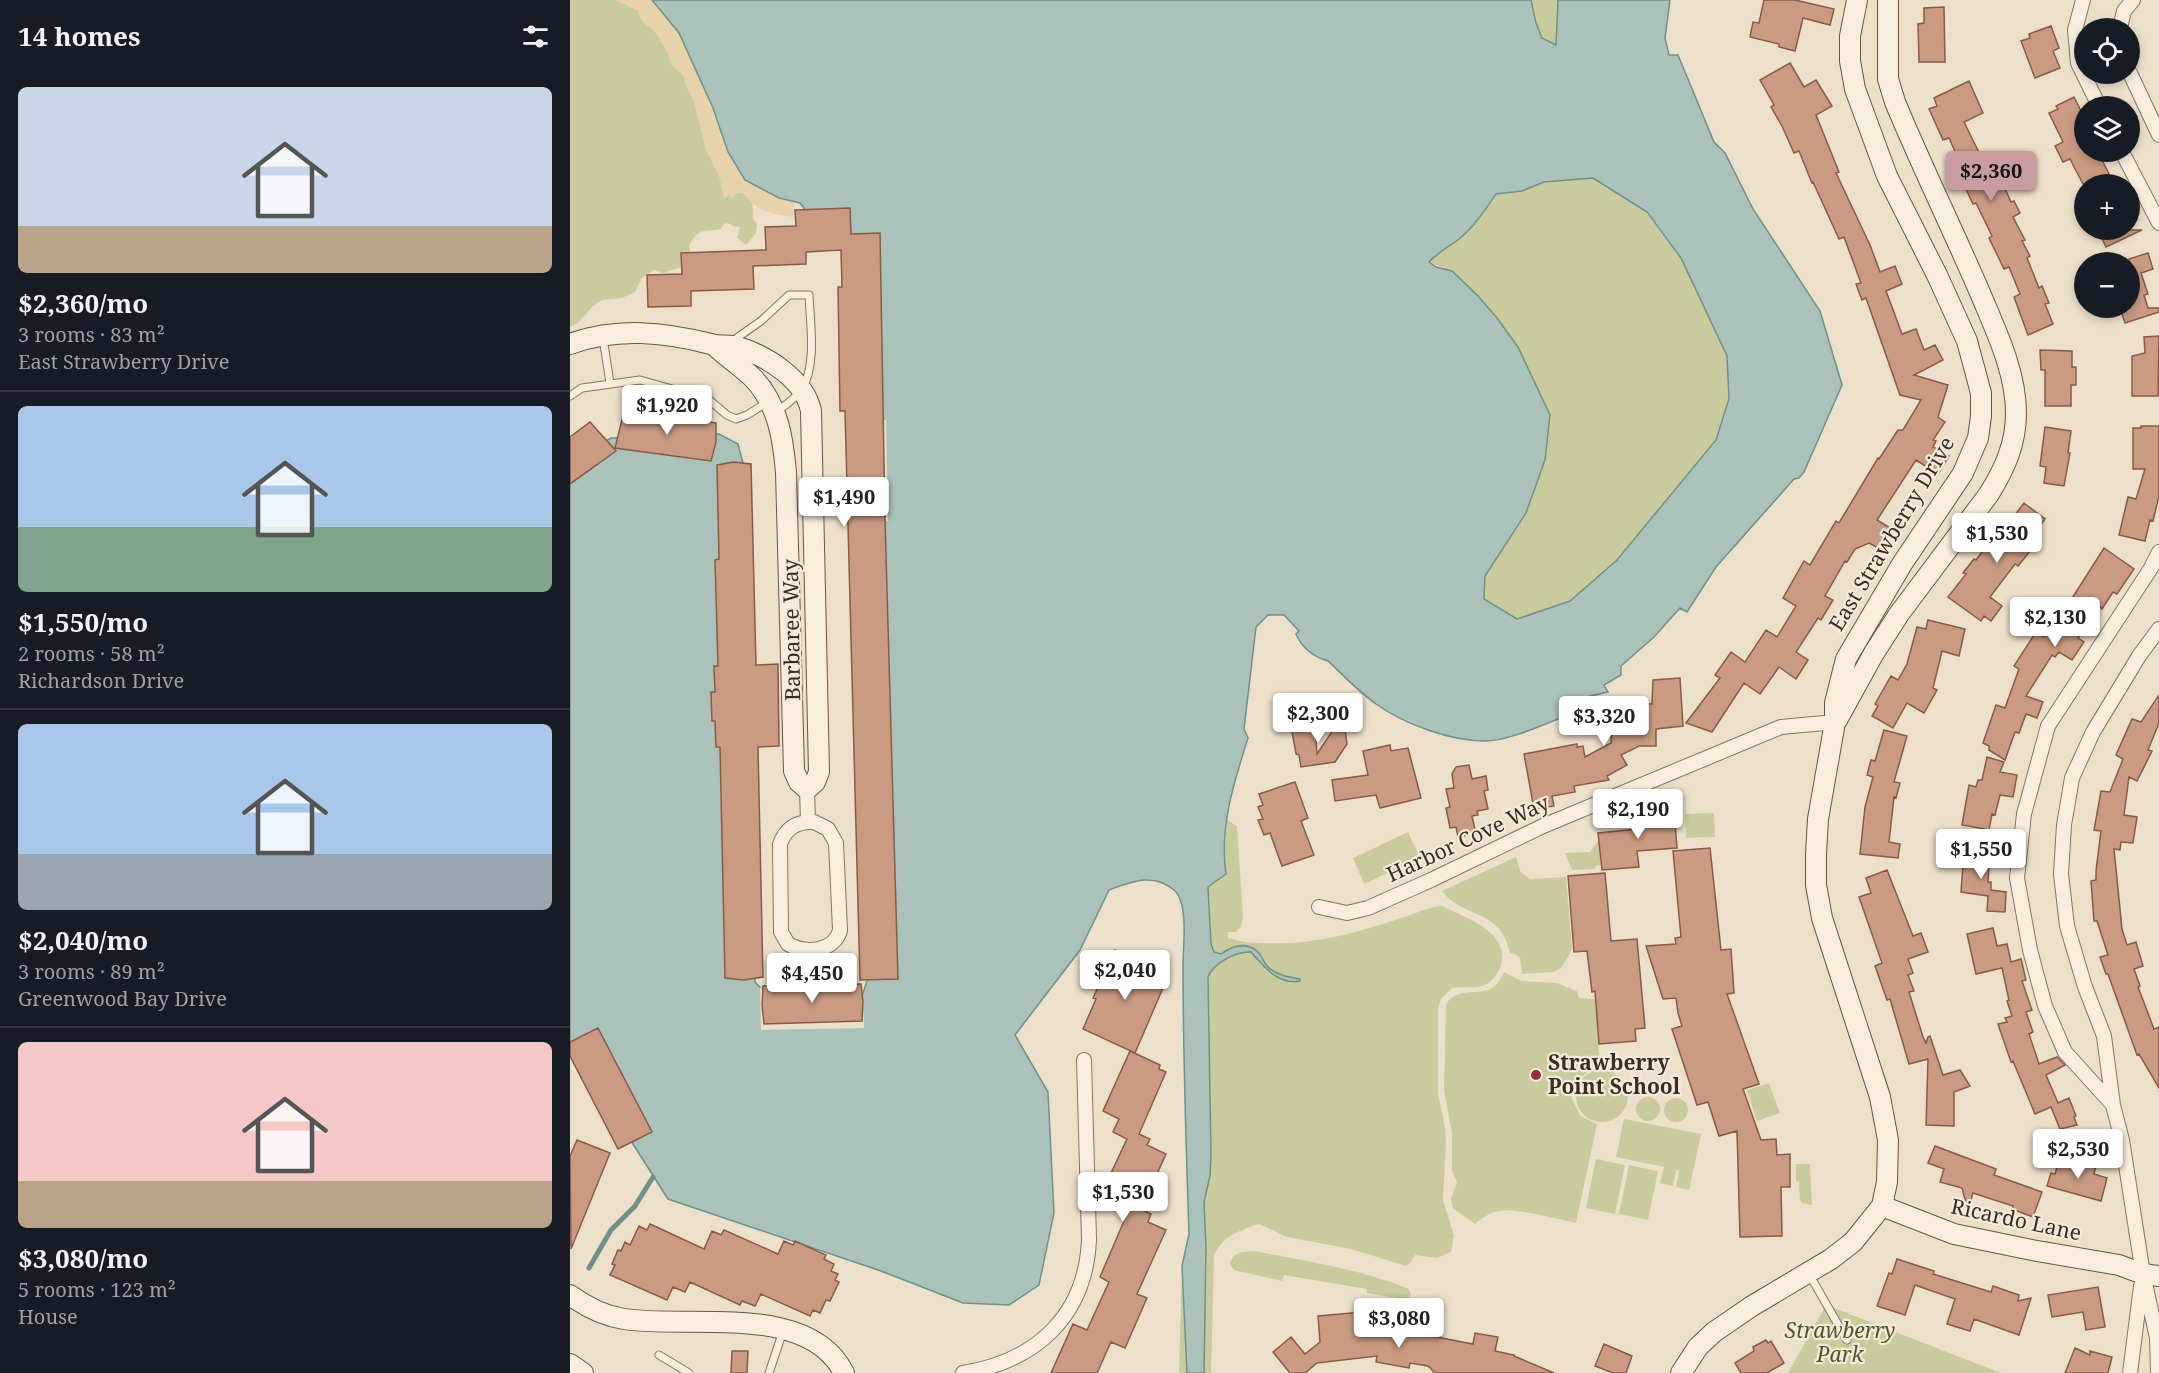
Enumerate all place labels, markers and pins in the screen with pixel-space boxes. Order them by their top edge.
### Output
pin: $2,360 [1942,151,2040,202]
pin: $1,920 [618,385,716,436]
pin: $1,490 [795,477,893,528]
pin: $1,530 [1948,513,2046,564]
pin: $2,130 [2006,597,2104,648]
pin: $2,300 [1269,693,1367,744]
pin: $3,320 [1555,696,1653,747]
pin: $2,190 [1589,789,1687,840]
pin: $1,550 [1932,829,2030,880]
pin: $2,040 [1076,950,1174,1001]
pin: $4,450 [763,953,861,1004]
place label: Strawberry Point School [1548,1048,1681,1100]
marker: Strawberry Point School [1529,1068,1543,1082]
pin: $2,530 [2029,1129,2127,1180]
pin: $1,530 [1074,1172,1172,1223]
pin: $3,080 [1350,1298,1448,1349]

